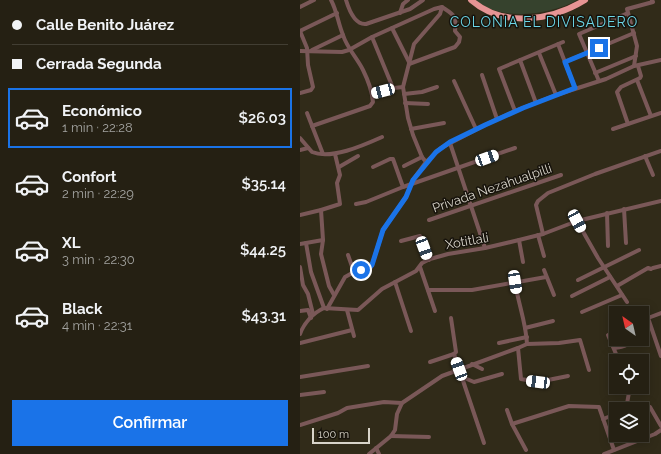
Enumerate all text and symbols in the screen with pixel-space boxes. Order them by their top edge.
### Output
district label: COLONIA EL DIVISADERO [450,14,638,30]
text: Calle Benito Juárez [36,16,174,34]
route end [590,39,608,57]
text: Cerrada Segunda [36,55,162,73]
car [370,82,396,100]
icon: car [14,100,50,136]
text: Económico [62,102,142,120]
text: $26.03 [239,109,286,127]
text: 1 min · 22:28 [62,120,133,135]
car [474,148,500,168]
street label: Privada Nezahualpilli [430,160,554,216]
icon: car [14,166,50,202]
text: Confort [62,168,116,186]
text: $35.14 [241,175,286,193]
text: 2 min · 22:29 [62,186,134,201]
car [566,208,588,234]
street label: Xotitlali [444,230,490,252]
icon: car [14,232,50,268]
text: XL [62,234,80,252]
car [414,235,434,261]
text: $44.25 [240,241,286,259]
text: 3 min · 22:30 [62,252,135,267]
route start [352,261,370,279]
car [507,269,523,295]
icon: car [14,298,50,334]
text: Black [62,300,102,318]
north arrow [609,306,649,346]
map controls [609,306,649,442]
text: $43.31 [241,307,286,325]
text: 4 min · 22:31 [62,318,132,333]
button: locate [609,354,649,394]
car [449,356,469,382]
car [525,375,551,389]
button: Confirmar [12,400,288,446]
button: layers [609,402,649,442]
scale bar [312,426,370,445]
text: 100 m [318,428,349,441]

